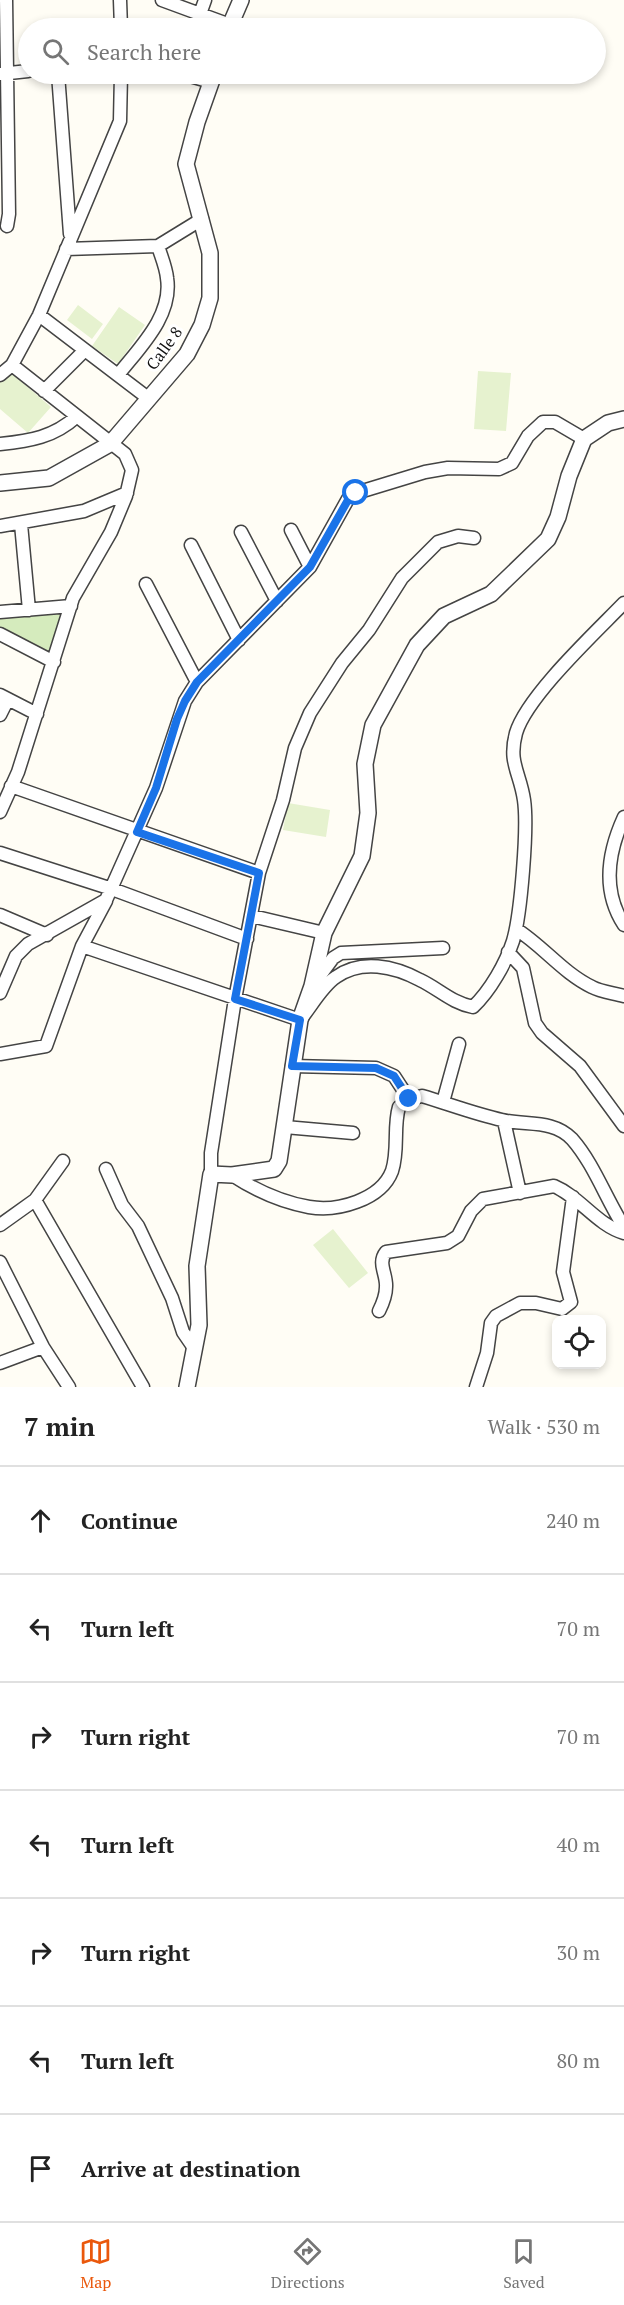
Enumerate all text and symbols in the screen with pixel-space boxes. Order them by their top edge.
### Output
search box [18,18,606,84]
icon: search [39,35,72,68]
text: Search here [87,37,201,66]
street label: Calle 8 [141,322,187,374]
route start [342,479,368,505]
route end [395,1085,421,1111]
map controls [552,1315,606,1369]
button: locate [552,1315,606,1369]
text: 7 min [24,1409,95,1443]
text: Walk · 530 m [488,1413,600,1440]
icon: ahead [24,1504,57,1537]
text: Continue [81,1506,178,1535]
text: 240 m [546,1507,600,1534]
icon: left [24,1612,57,1645]
text: Turn left [81,1614,174,1643]
text: 70 m [557,1615,600,1642]
icon: right [24,1720,57,1753]
text: Turn right [81,1722,190,1751]
text: 70 m [557,1723,600,1750]
icon: left [24,1828,57,1861]
text: Turn left [81,1830,174,1859]
text: 40 m [557,1831,600,1858]
icon: right [24,1936,57,1969]
text: Turn right [81,1938,190,1967]
text: 30 m [557,1939,600,1966]
icon: left [24,2044,57,2077]
text: Turn left [81,2046,174,2075]
text: 80 m [557,2047,600,2074]
icon: arrive [24,2152,57,2185]
text: Arrive at destination [81,2154,300,2183]
tab: Map [79,2235,112,2293]
tab: Directions [271,2235,345,2293]
tab: Saved [503,2235,545,2293]

